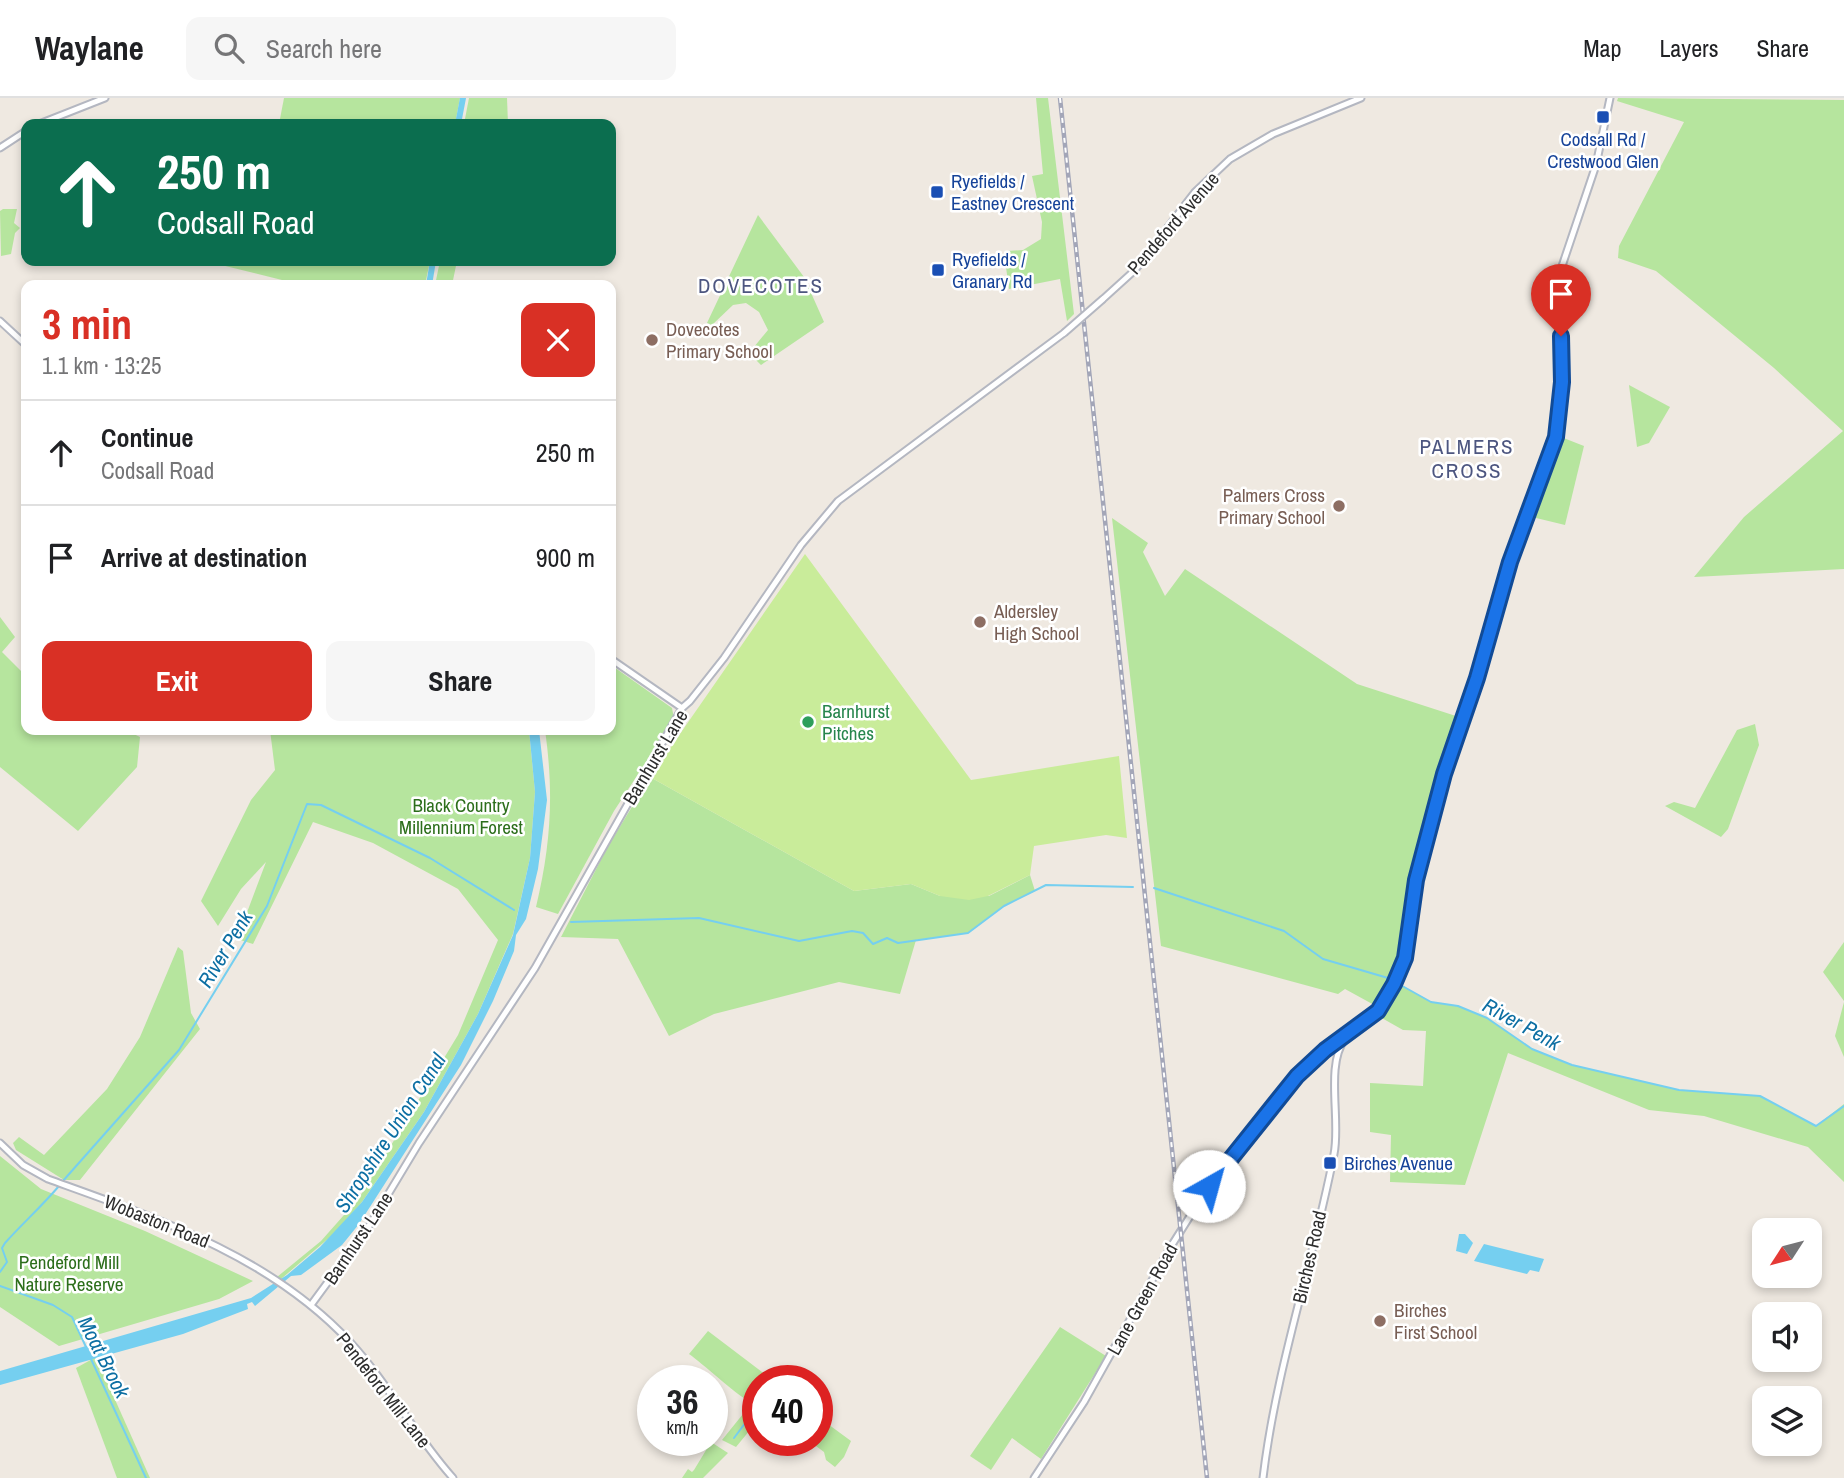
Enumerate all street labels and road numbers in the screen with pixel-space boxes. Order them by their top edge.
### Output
street label: Pendeford Avenue [1121,166,1225,280]
street label: Barnhurst Lane [616,705,694,809]
street label: Barnhurst Lane [317,1187,399,1289]
street label: Wobaston Road [100,1188,214,1254]
street label: Birches Road [1286,1208,1332,1306]
street label: Lane Green Road [1101,1239,1183,1359]
street label: Pendeford Mill Lane [331,1327,437,1453]

